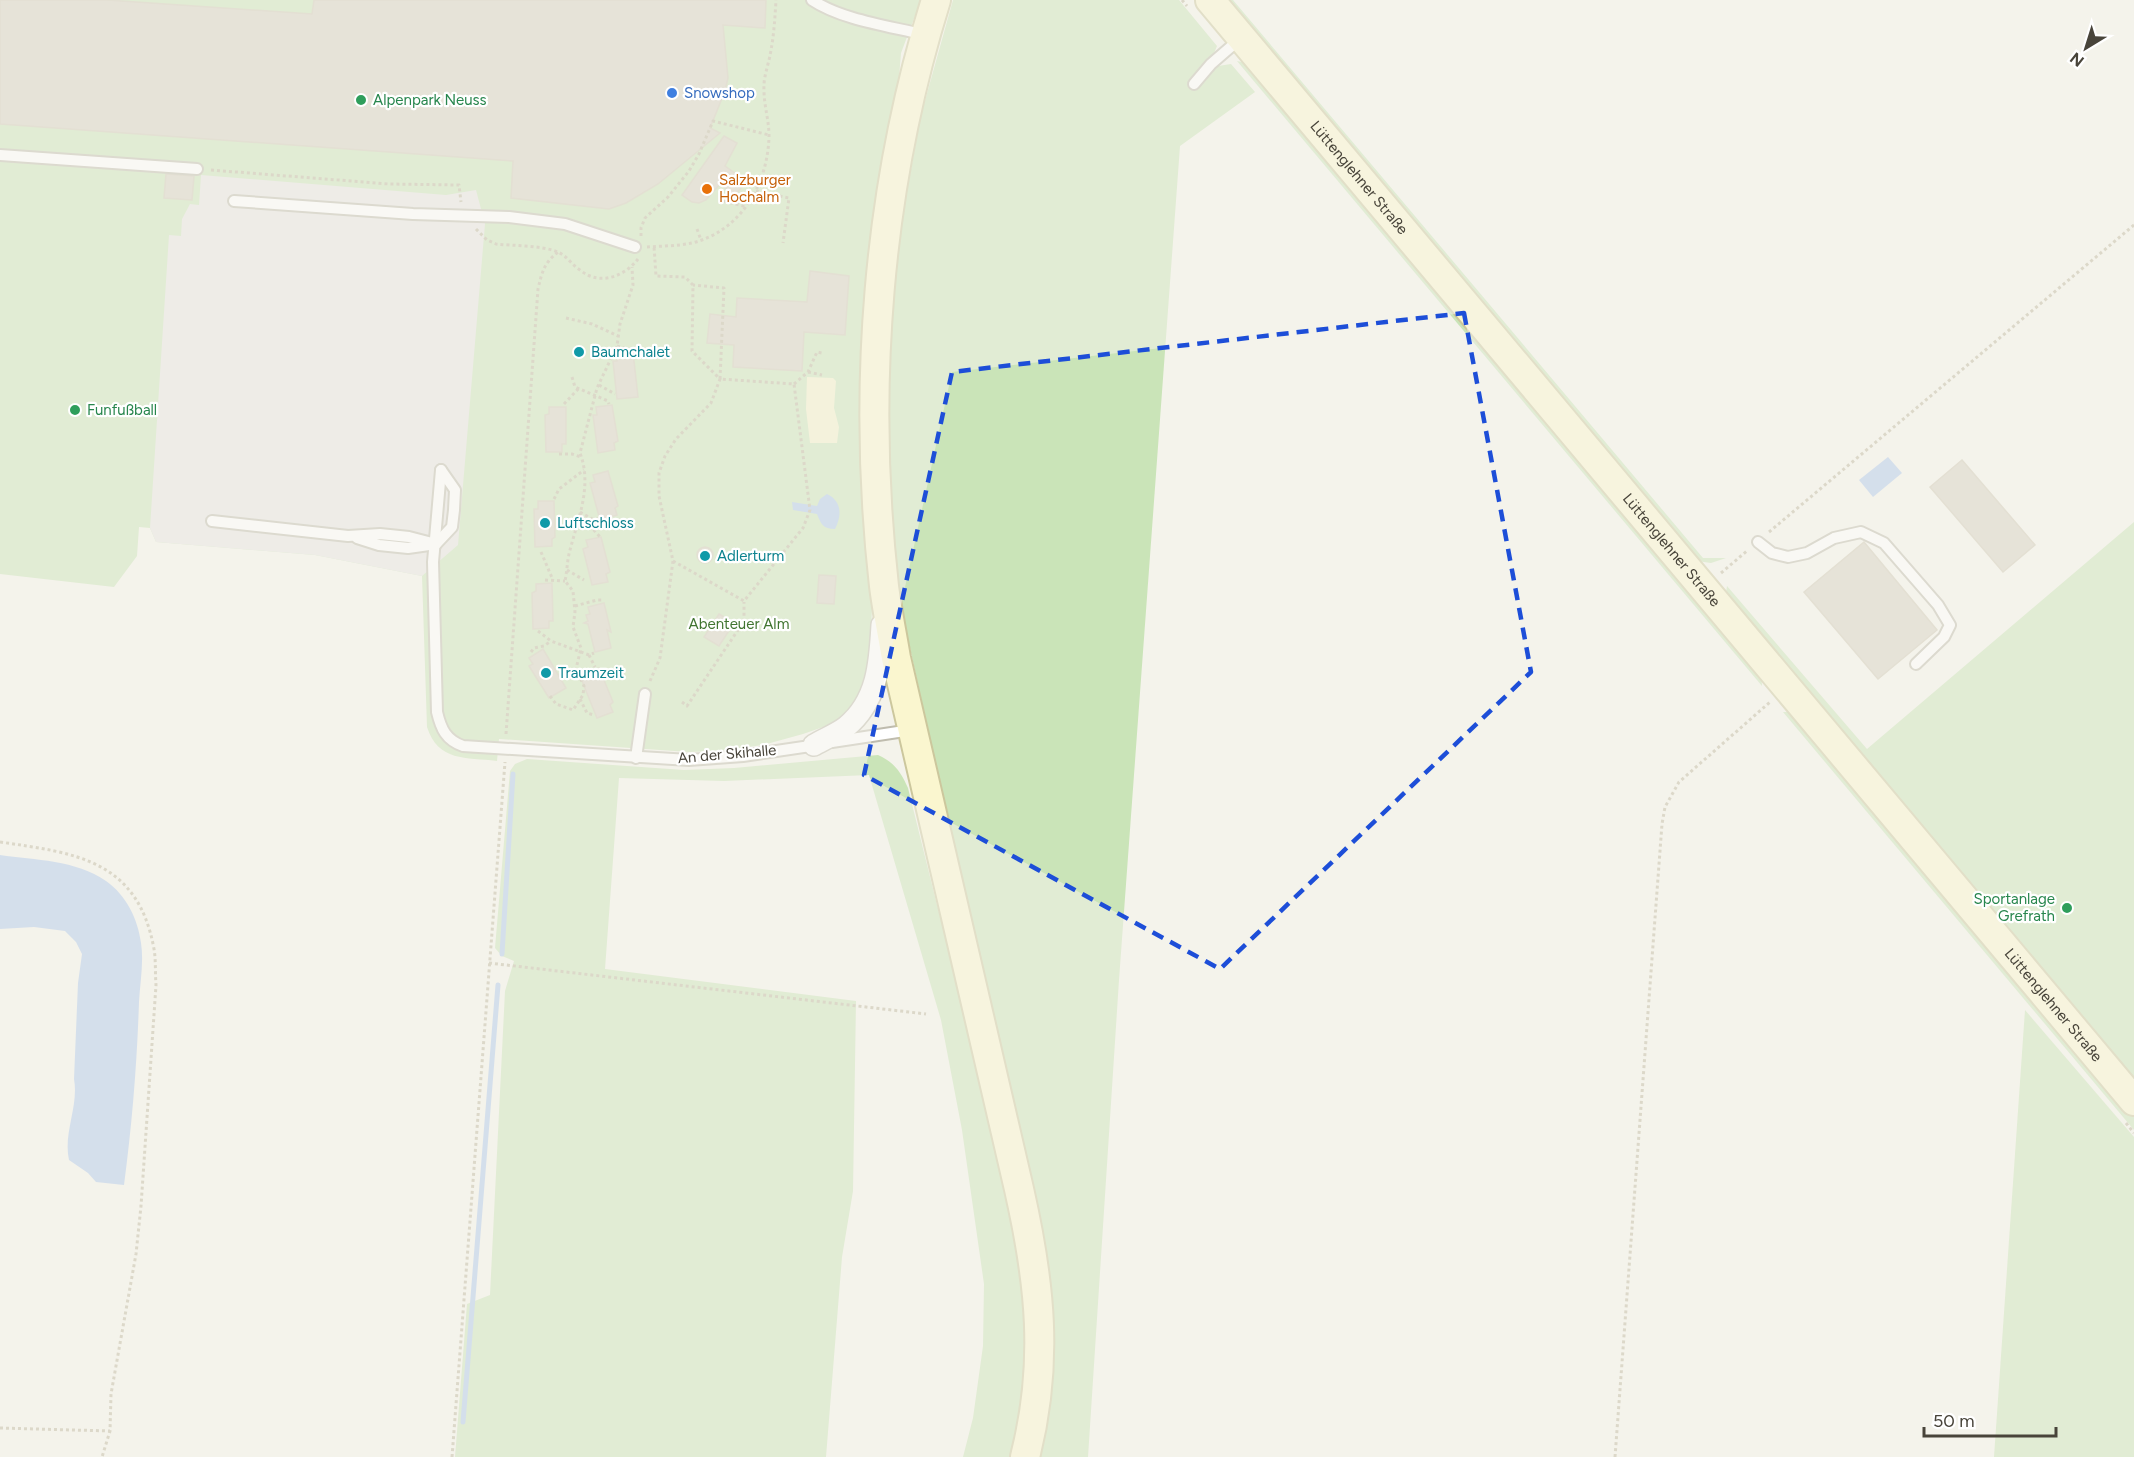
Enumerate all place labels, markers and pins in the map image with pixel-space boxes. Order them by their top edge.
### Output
place label: Snowshop [684,84,755,102]
marker: Snowshop [665,86,679,100]
place label: Alpenpark Neuss [373,91,487,109]
marker: Alpenpark Neuss [354,93,368,107]
place label: Salzburger Hochalm [719,171,791,206]
marker: Salzburger Hochalm [700,182,714,196]
place label: Baumchalet [591,343,671,361]
marker: Baumchalet [572,345,586,359]
place label: Funfußball [87,401,157,419]
marker: Funfußball [68,403,82,417]
place label: Luftschloss [557,514,634,532]
marker: Luftschloss [538,516,552,530]
place label: Adlerturm [717,547,784,565]
marker: Adlerturm [698,549,712,563]
place label: Traumzeit [558,664,624,682]
marker: Traumzeit [539,666,553,680]
place label: Sportanlage Grefrath [1974,890,2055,925]
marker: Sportanlage Grefrath [2060,901,2074,915]

